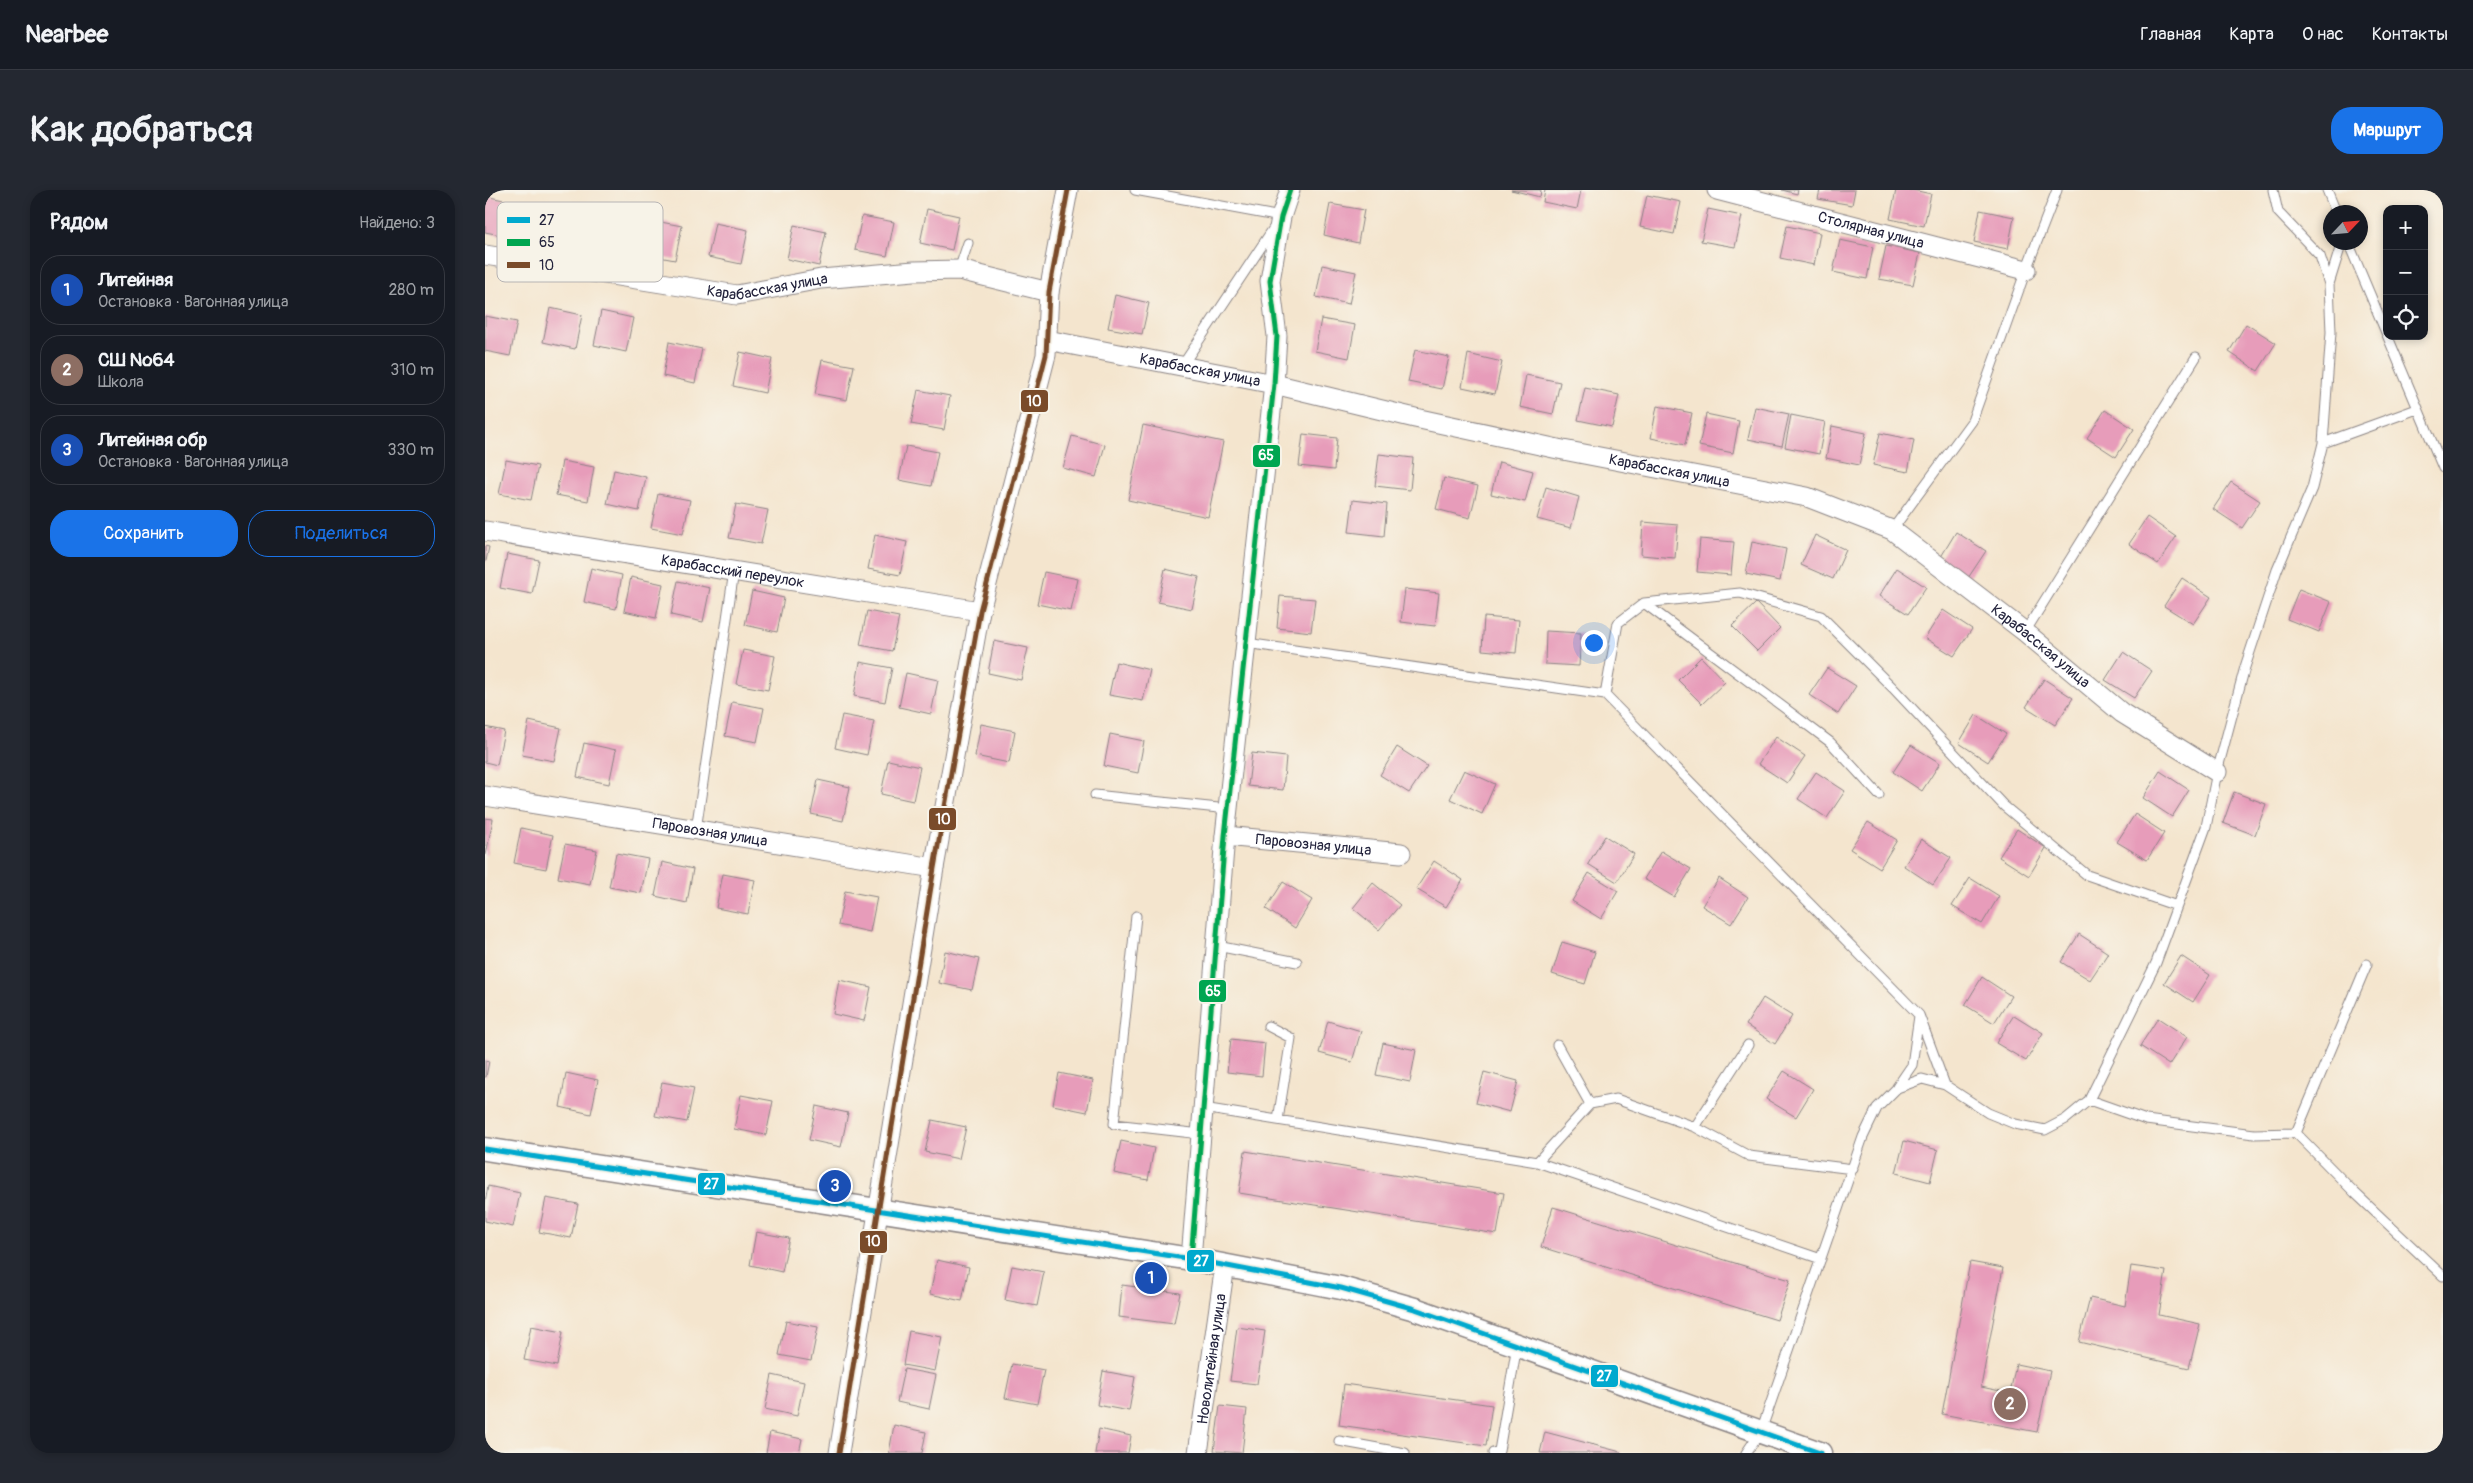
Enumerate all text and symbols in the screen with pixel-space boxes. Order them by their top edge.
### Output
text: Nearbee [25,20,108,49]
text: Главная [2140,23,2201,46]
text: Карта [2229,23,2274,46]
text: О нас [2302,23,2344,46]
text: Контакты [2372,23,2448,46]
button: Маршрут [2331,107,2443,154]
text: Как добраться [30,108,253,152]
legend [497,202,663,282]
north arrow [2323,205,2368,250]
map controls [2383,205,2428,340]
button: + [2383,205,2428,250]
street label: Столярная улица [1816,207,1926,253]
text: Рядом [50,209,108,236]
text: 27 [539,212,555,229]
text: Найдено: 3 [359,213,435,233]
text: 65 [539,234,555,251]
button: − [2383,250,2428,295]
text: 10 [539,257,554,274]
text: Литейная [98,268,173,292]
street label: Карабасская улица [705,269,828,305]
text: 1 [64,280,70,300]
text: 280 m [388,280,434,300]
text: Остановка · Вагонная улица [98,292,288,312]
button: locate [2383,295,2428,340]
text: СШ №64 [98,348,175,372]
street label: Карабасская улица [1138,349,1262,391]
text: 2 [63,360,71,380]
text: 310 m [390,360,434,380]
text: Школа [98,372,144,392]
line badge: 10 [1020,389,1049,413]
text: 10 [1026,393,1042,410]
text: Литейная обр [98,428,207,452]
text: 3 [63,440,71,460]
text: 330 m [388,440,434,460]
line badge: 65 [1252,444,1281,468]
text: 65 [1258,447,1274,464]
street label: Карабасская улица [1607,450,1731,491]
text: Остановка · Вагонная улица [98,452,288,472]
button: Сохранить [50,510,238,557]
button: Поделиться [248,510,435,557]
street label: Карабасский переулок [660,550,806,592]
street label: Карабасская улица [1987,600,2094,692]
your location [1581,630,1607,656]
line badge: 10 [928,807,957,831]
text: 10 [935,811,951,828]
street label: Паровозная улица [651,814,769,851]
street label: Паровозная улица [1255,830,1372,860]
line badge: 65 [1198,979,1227,1003]
text: 65 [1205,983,1221,1000]
pin: 3 [819,1167,851,1205]
line badge: 27 [697,1172,726,1196]
text: 27 [703,1176,719,1193]
line badge: 10 [859,1230,888,1254]
text: 10 [865,1233,881,1250]
line badge: 27 [1186,1249,1215,1273]
text: 27 [1193,1253,1209,1270]
pin: 1 [1135,1259,1167,1297]
street label: Новолитейная улица [1193,1292,1230,1426]
line badge: 27 [1590,1364,1619,1388]
text: 27 [1596,1368,1612,1385]
pin: 2 [1994,1385,2026,1423]

